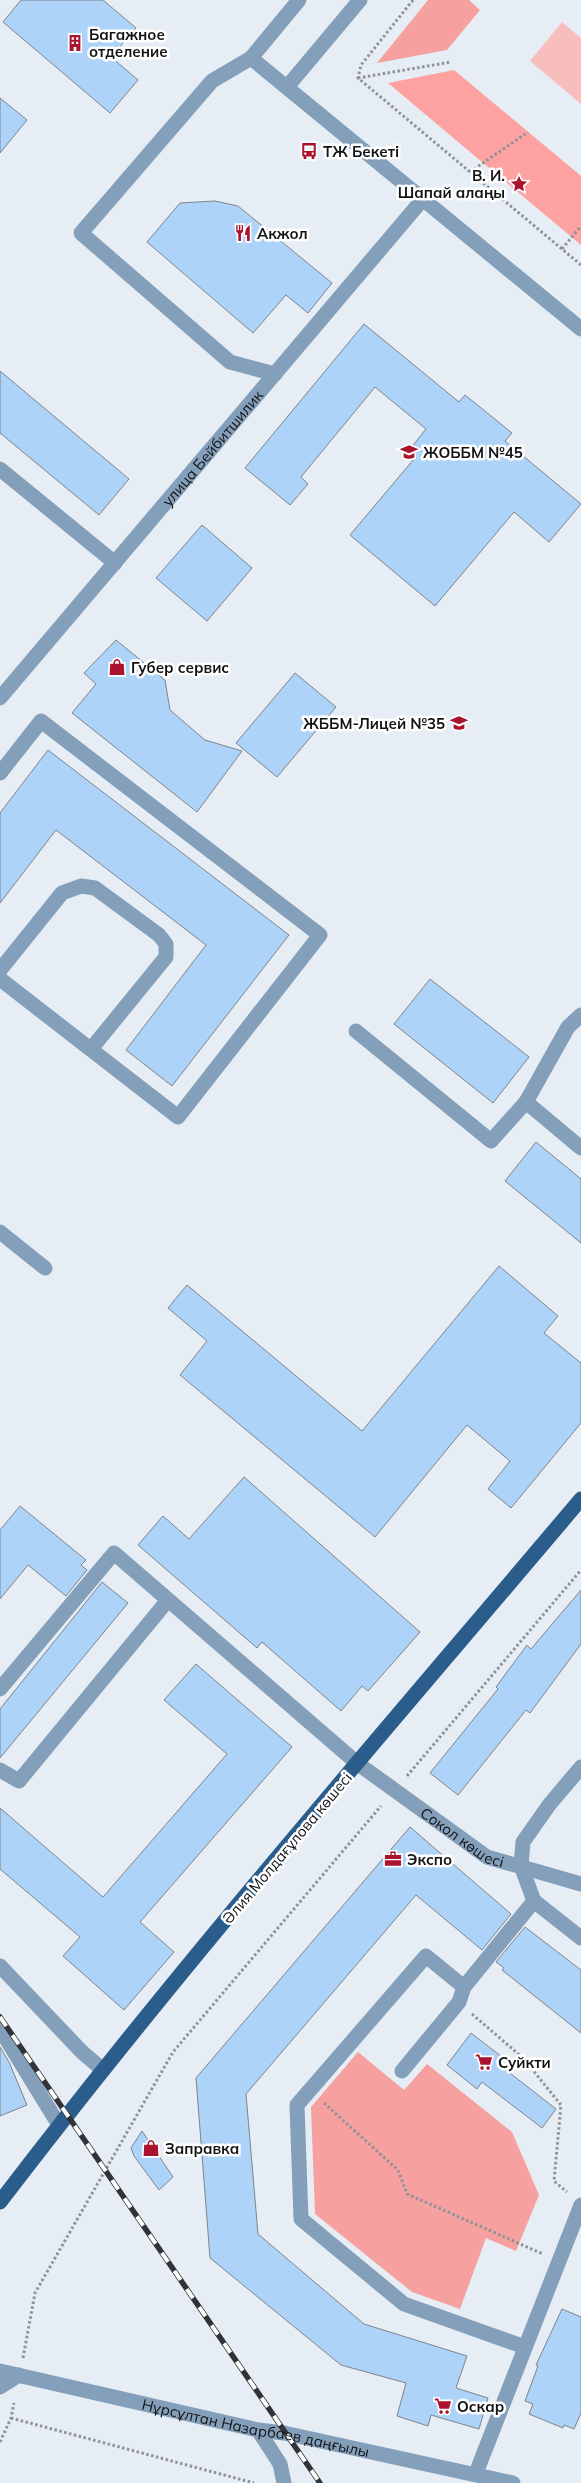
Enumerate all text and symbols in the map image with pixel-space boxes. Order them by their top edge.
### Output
place label: Багажное отделение [89,25,168,61]
building icon: Багажное отделение [65,33,85,53]
bus stop icon: ТЖ Бекеті [299,141,319,161]
place label: ТЖ Бекеті [323,142,399,161]
place label: В. И. Шапай алаңы [398,166,505,202]
place icon: В. И. Шапай алаңы [509,174,529,194]
restaurant icon: Акжол [233,223,253,243]
place label: Акжол [257,224,308,243]
street label: улица Бейбитшилик [157,385,267,510]
school or university icon: ЖОББМ №45 [399,442,419,462]
place label: ЖОББМ №45 [423,443,523,462]
shop icon: Губер сервис [107,657,127,677]
place label: Губер сервис [131,658,229,677]
school or university icon: ЖББМ-Лицей №35 [449,713,469,733]
place label: ЖББМ-Лицей №35 [303,714,445,733]
street label: Әлия Молдағұлова көшесі [218,1768,356,1928]
street label: Сокол көшесі [417,1803,506,1871]
office icon: Экспо [383,1849,403,1869]
place label: Экспо [407,1850,452,1869]
supermarket icon: Суйкти [474,2052,494,2072]
place label: Суйкти [498,2053,551,2072]
shop icon: Заправка [141,2138,161,2158]
place label: Заправка [165,2139,239,2158]
street label: Нұрсұлтан Назарбаев даңғылы [140,2394,371,2461]
supermarket icon: Оскар [433,2396,453,2416]
place label: Оскар [457,2397,504,2416]

